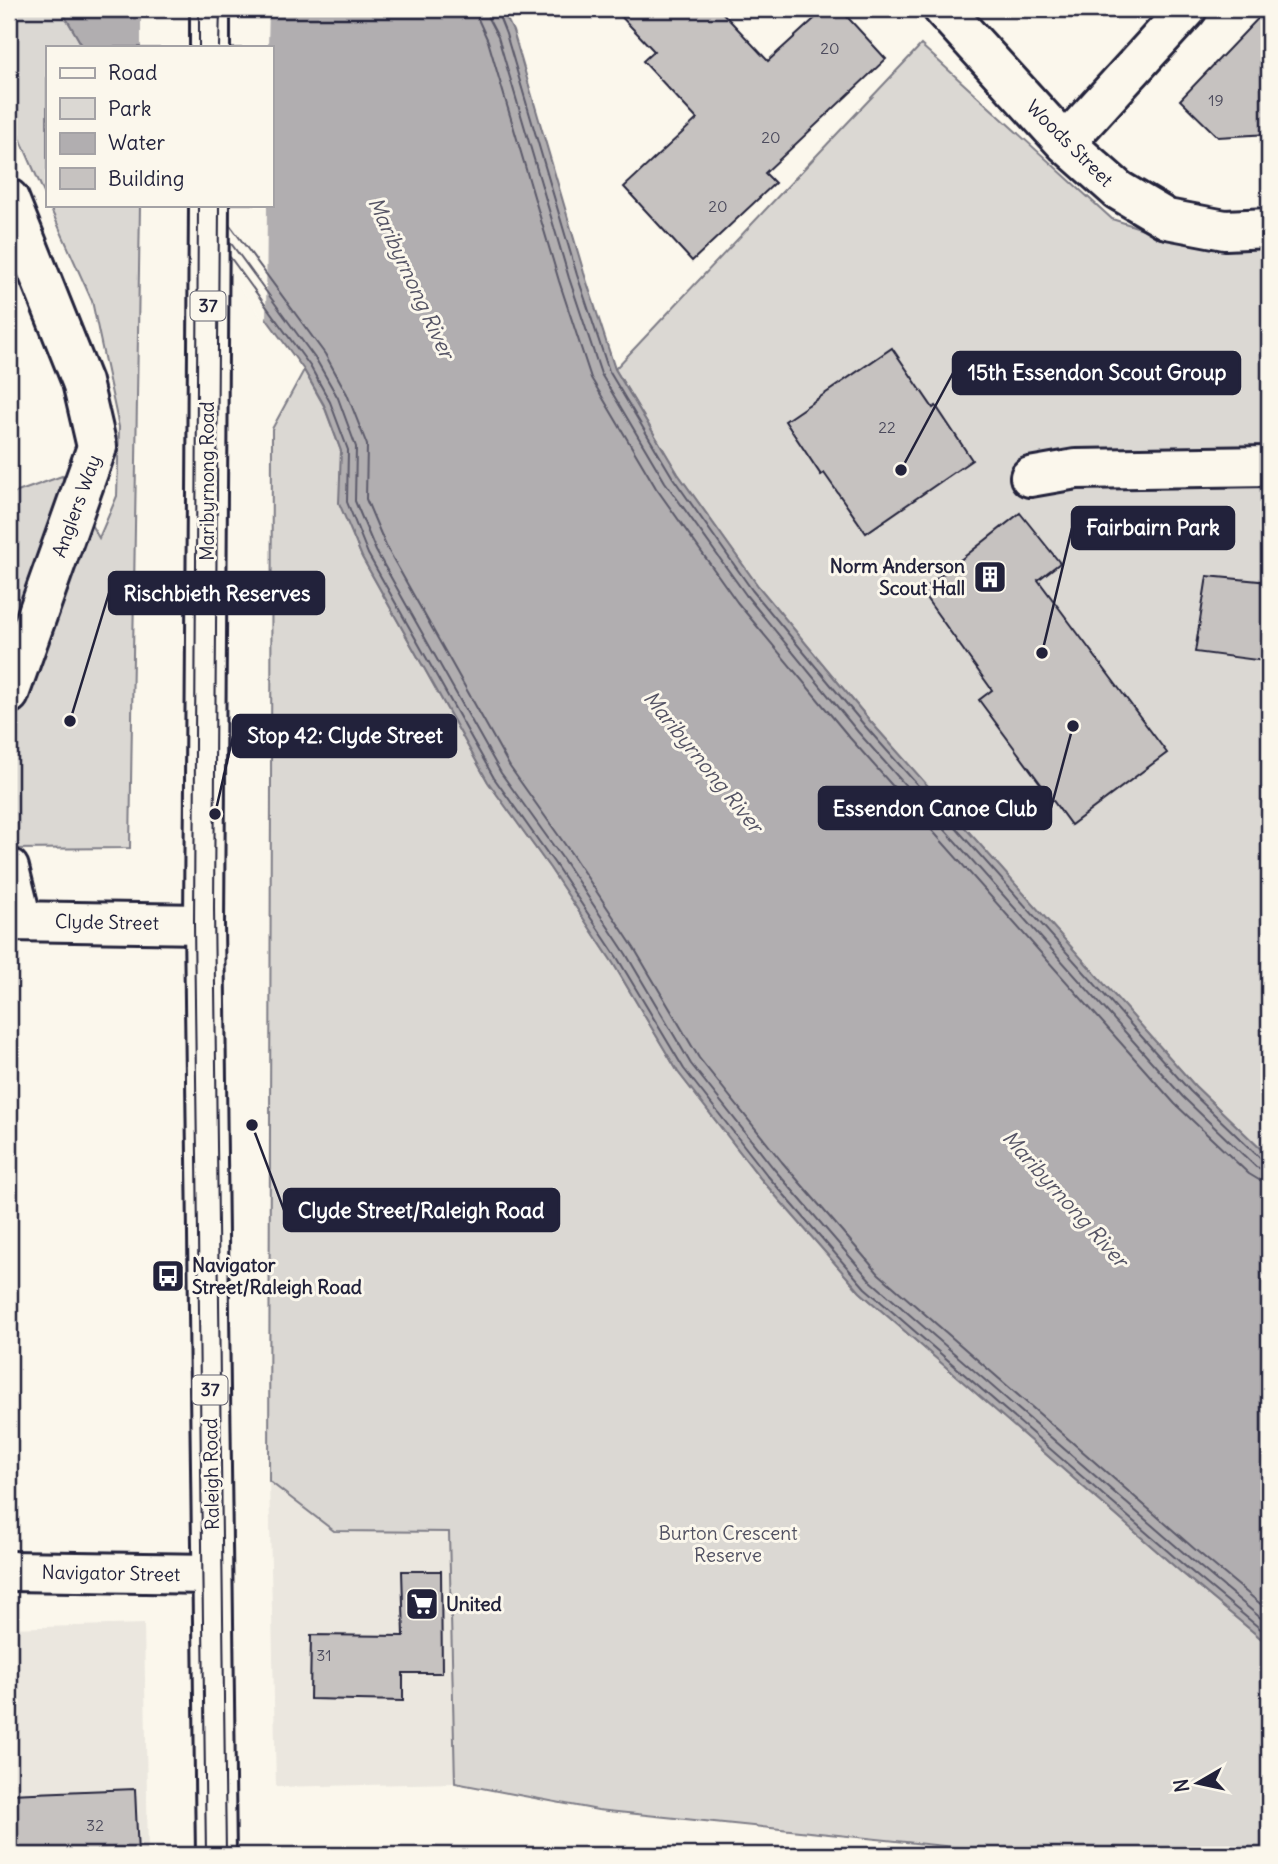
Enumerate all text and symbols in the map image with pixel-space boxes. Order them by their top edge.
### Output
house number: 20 [820,38,840,58]
legend [46,46,273,206]
text: Road [108,59,157,86]
house number: 19 [1208,90,1224,110]
text: Park [108,95,151,122]
street label: Woods Street [1022,95,1118,191]
house number: 20 [761,127,781,147]
text: Water [108,129,166,156]
text: Building [108,165,184,192]
water label: Maribyrnong River [362,193,462,365]
house number: 20 [708,196,728,216]
road number: 37 [190,292,226,320]
callout: 15th Essendon Scout Group [953,352,1240,394]
text: 15th Essendon Scout Group [968,359,1226,386]
street label: Maribyrnong Road [195,401,219,561]
house number: 22 [878,417,896,437]
street label: Anglers Way [46,451,106,561]
callout: Fairbairn Park [1072,507,1234,549]
text: Fairbairn Park [1086,514,1220,541]
place label: Norm Anderson Scout Hall [830,554,965,600]
building icon: Norm Anderson Scout Hall [971,558,1009,596]
callout: Rischbieth Reserves [109,572,324,614]
text: Rischbieth Reserves [124,580,311,607]
water label: Maribyrnong River [638,685,771,840]
callout: Stop 42: Clyde Street [233,715,456,757]
text: Stop 42: Clyde Street [247,722,444,749]
callout: Essendon Canoe Club [819,787,1051,829]
text: Essendon Canoe Club [833,795,1037,822]
street label: Clyde Street [55,909,159,935]
water label: Maribyrnong River [997,1125,1136,1275]
callout: Clyde Street/Raleigh Road [284,1189,559,1231]
text: Clyde Street/Raleigh Road [298,1197,545,1224]
place label: Navigator Street/Raleigh Road [192,1253,362,1299]
bus stop icon: Navigator Street/Raleigh Road [149,1257,187,1295]
road number: 37 [192,1376,228,1405]
street label: Raleigh Road [198,1418,224,1530]
park label: Burton Crescent Reserve [658,1521,798,1567]
street label: Navigator Street [41,1560,181,1586]
supermarket icon: United [403,1585,441,1623]
place label: United [446,1592,502,1616]
house number: 31 [316,1645,332,1665]
north arrow [1162,1748,1232,1818]
text: N [1168,1777,1194,1794]
house number: 32 [86,1815,104,1835]

